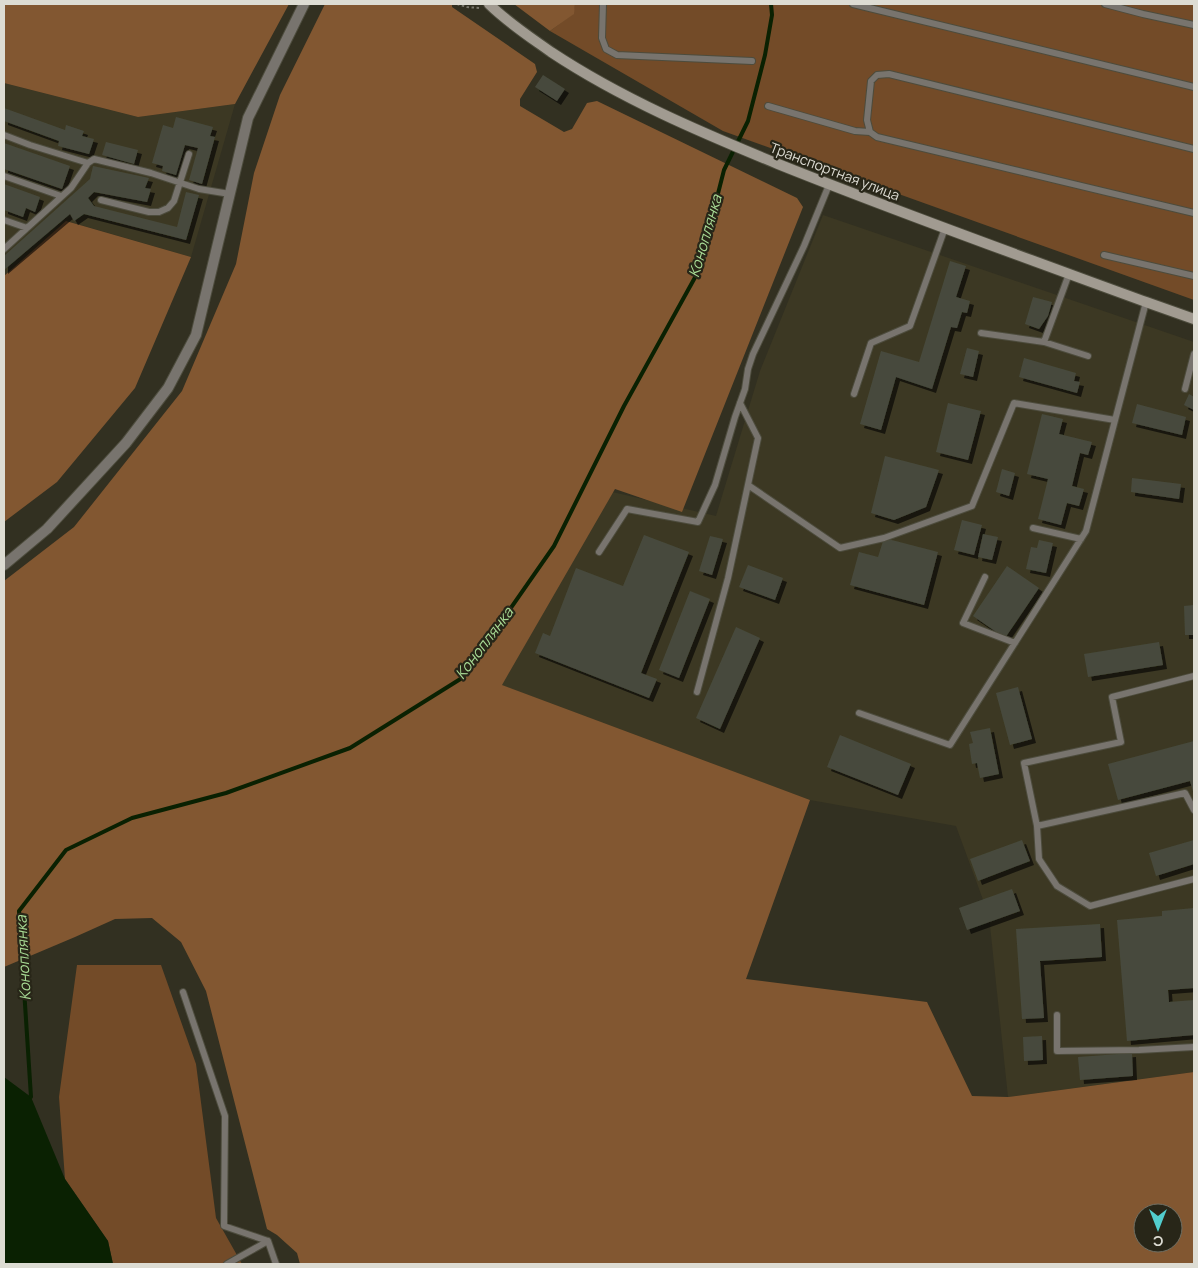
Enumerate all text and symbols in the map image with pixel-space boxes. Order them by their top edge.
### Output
street label: Транспортная улица [767,137,903,205]
water label: Коноплянка [683,192,727,280]
water label: Коноплянка [450,602,518,683]
water label: Коноплянка [10,914,36,1001]
north arrow [1133,1203,1183,1253]
text: С [1153,1232,1163,1251]

